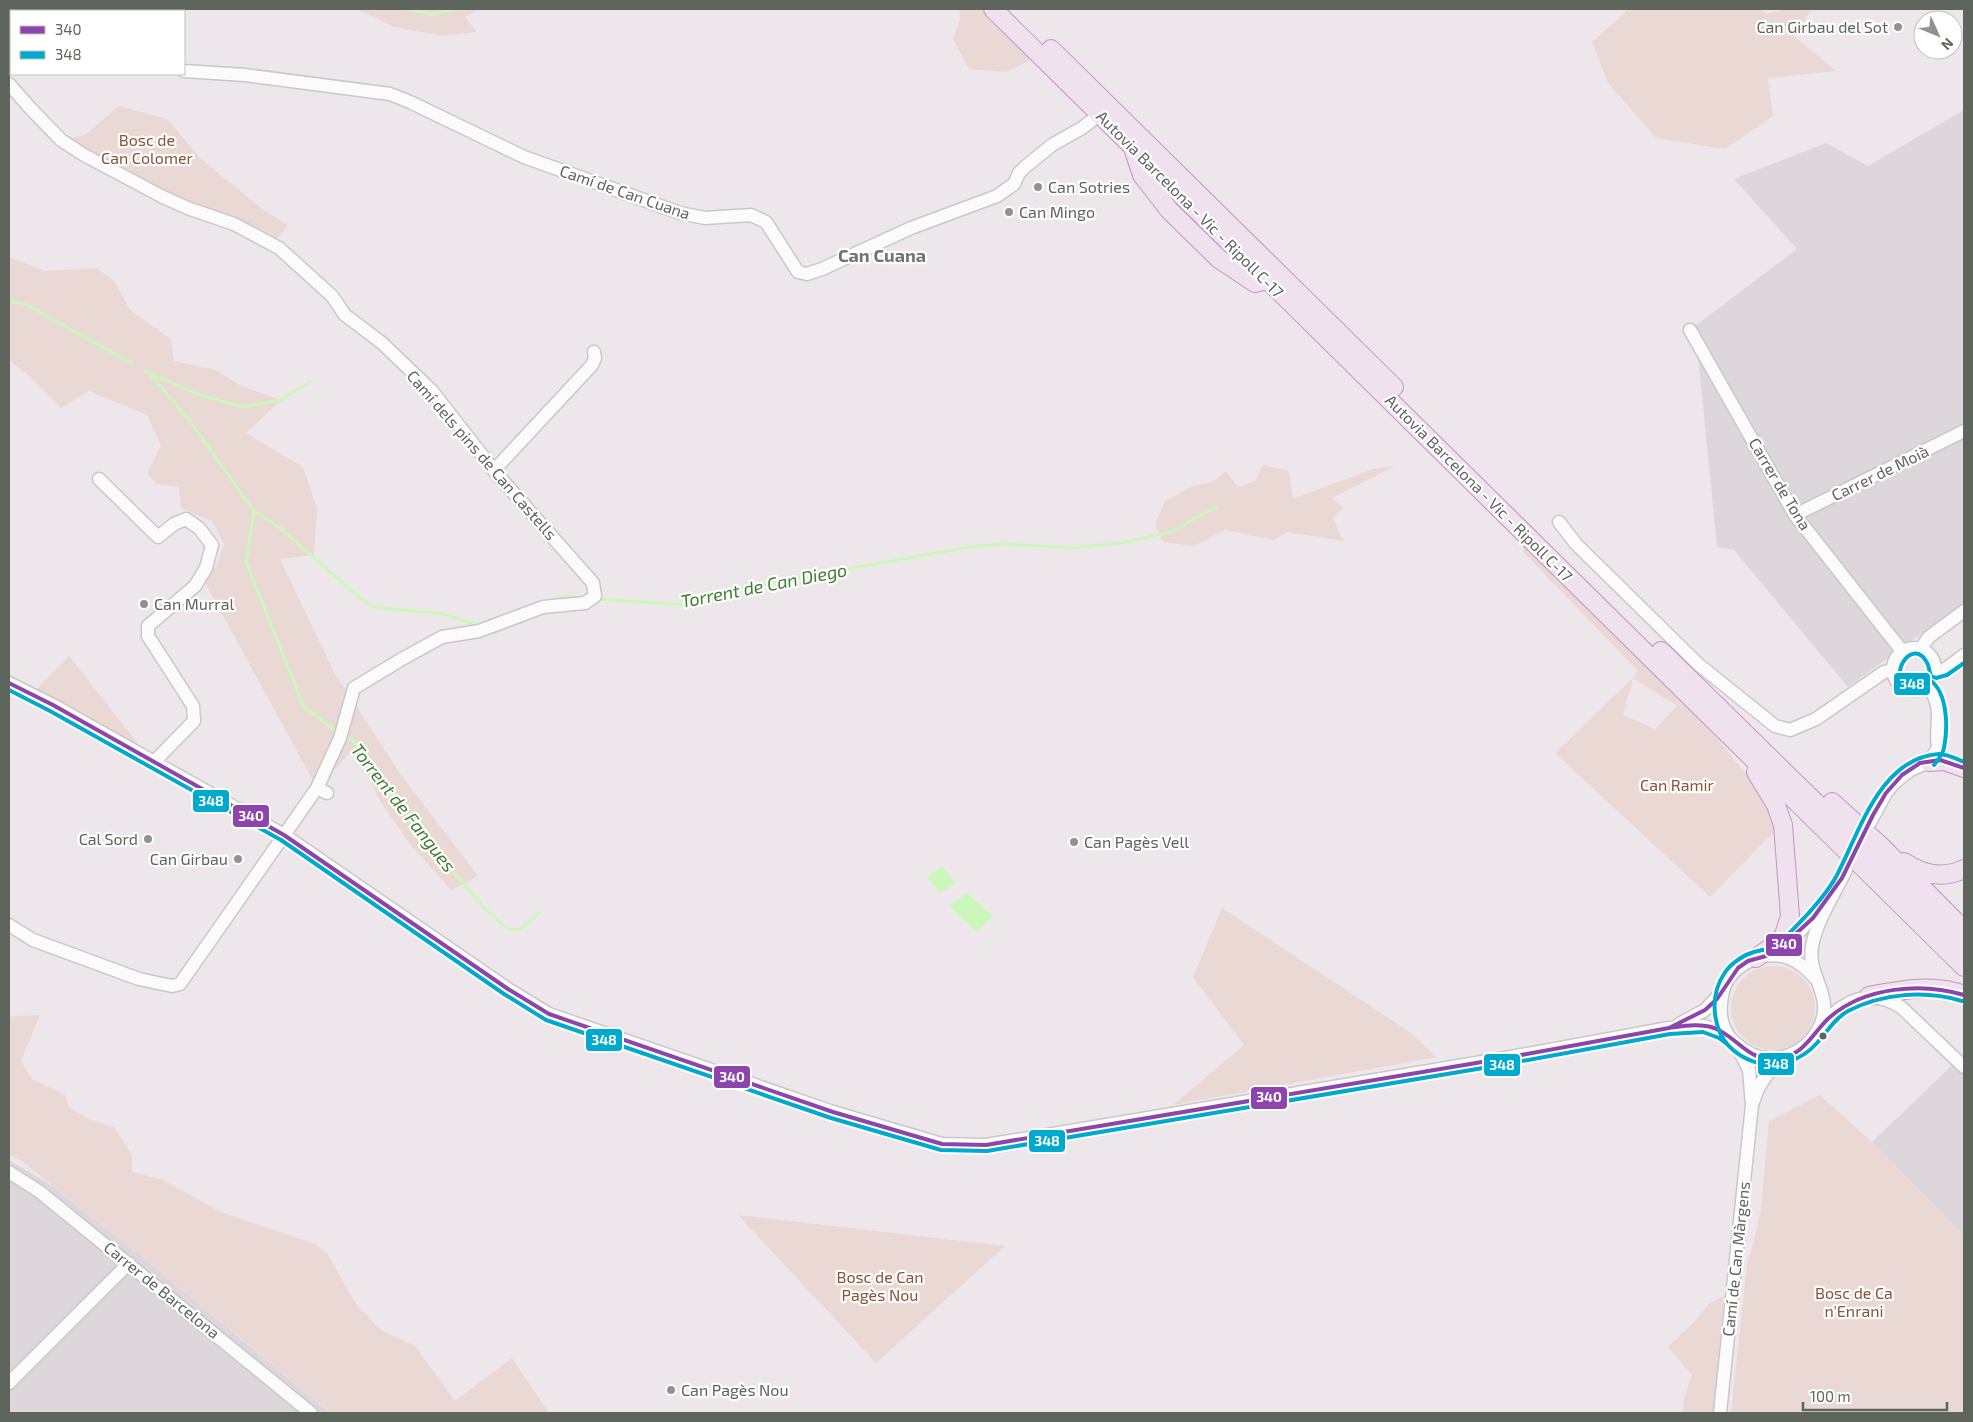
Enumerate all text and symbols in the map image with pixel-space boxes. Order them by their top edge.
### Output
legend [10,10,185,75]
north arrow [1913,10,1963,60]
place label: Can Girbau del Sot [1756,17,1888,36]
text: 340 [55,20,82,38]
marker: Can Girbau del Sot [1892,21,1904,33]
text: N [1938,35,1957,54]
text: 348 [55,45,82,63]
street label: Autovia Barcelona - Vic - Ripoll C-17 [1093,106,1288,301]
park label: Bosc de Can Colomer [101,130,194,167]
street label: Camí de Can Cuana [557,160,693,223]
place label: Can Sotries [1048,177,1130,196]
marker: Can Sotries [1032,181,1044,193]
place label: Can Mingo [1019,202,1095,221]
marker: Can Mingo [1003,206,1015,218]
district label: Can Cuana [838,244,926,266]
street label: Camí dels pins de Can Castells [404,366,561,543]
street label: Autovia Barcelona - Vic - Ripoll C-17 [1382,390,1577,585]
street label: Carrer de Tona [1745,434,1815,533]
street label: Carrer de Moià [1828,441,1932,504]
water label: Torrent de Can Diego [679,558,849,612]
place label: Can Murral [154,594,235,613]
marker: Can Murral [138,598,150,610]
line badge: 348 [1893,672,1931,696]
text: 348 [1899,675,1925,692]
water label: Torrent de Fangues [347,739,461,876]
park label: Can Ramir [1640,775,1715,794]
line badge: 348 [192,789,230,813]
text: 348 [198,792,224,809]
line badge: 340 [232,804,270,828]
text: 340 [238,807,264,824]
place label: Cal Sord [79,829,138,848]
place label: Can Pagès Vell [1084,832,1189,851]
marker: Cal Sord [142,833,154,845]
marker: Can Pagès Vell [1068,836,1080,848]
place label: Can Girbau [150,849,228,868]
marker: Can Girbau [232,853,244,865]
line badge: 340 [1765,933,1803,957]
text: 340 [1771,935,1797,952]
line badge: 348 [585,1028,623,1052]
text: 348 [591,1031,617,1048]
unlabelled marker [1818,1031,1828,1041]
line badge: 348 [1757,1052,1795,1076]
line badge: 348 [1483,1053,1521,1077]
text: 348 [1763,1055,1789,1072]
text: 348 [1489,1056,1515,1073]
line badge: 340 [713,1065,751,1089]
text: 340 [719,1068,745,1085]
line badge: 340 [1250,1086,1288,1110]
text: 340 [1256,1088,1282,1105]
line badge: 348 [1028,1129,1066,1153]
text: 348 [1034,1132,1060,1149]
street label: Camí de Can Màrgens [1718,1181,1753,1337]
street label: Carrer de Barcelona [101,1237,224,1342]
park label: Bosc de Can Pagès Nou [836,1267,924,1304]
park label: Bosc de Ca n'Enrani [1815,1283,1893,1320]
place label: Can Pagès Nou [681,1380,789,1399]
scale bar [1803,1380,1947,1412]
marker: Can Pagès Nou [665,1384,677,1396]
text: 100 m [1810,1387,1851,1405]

